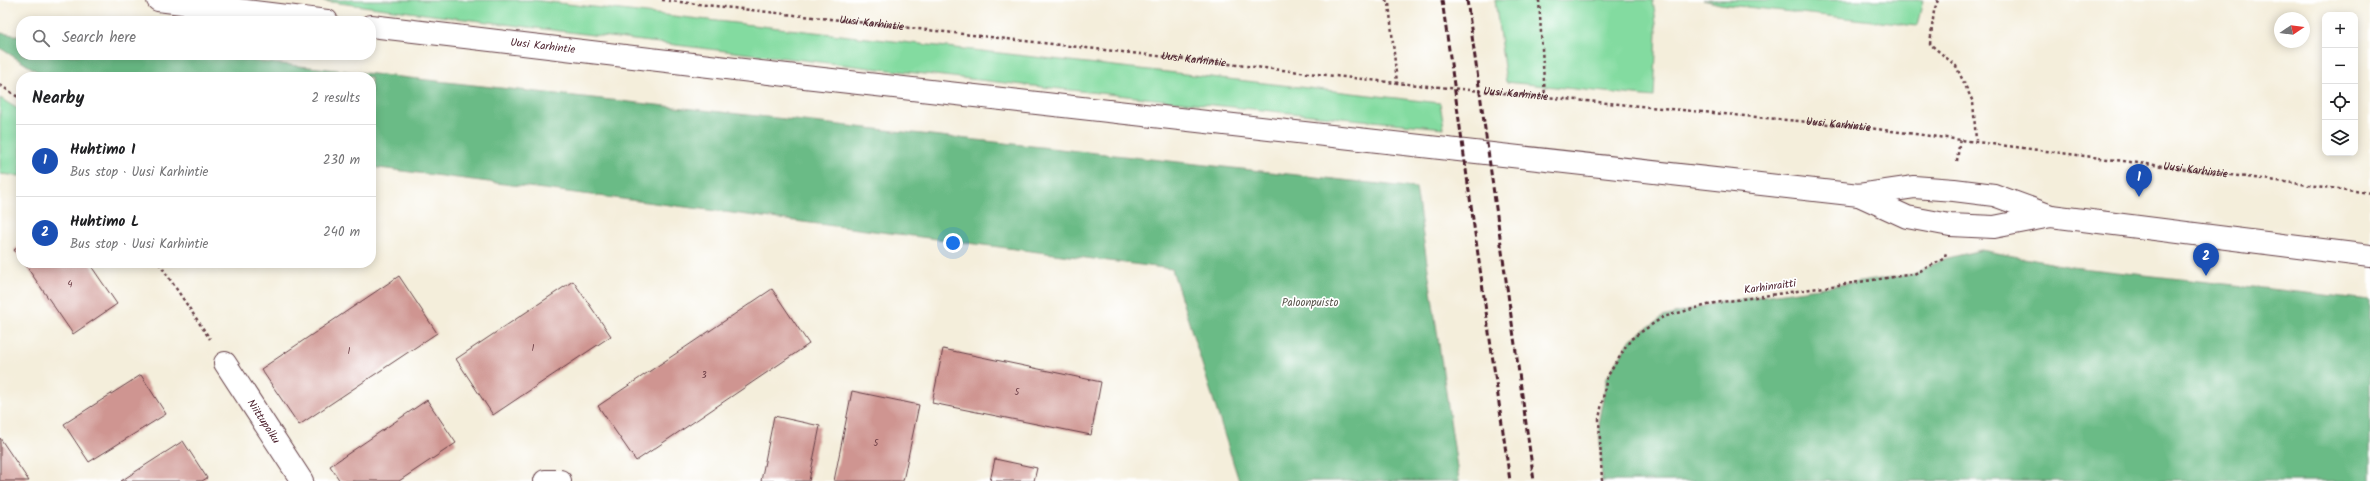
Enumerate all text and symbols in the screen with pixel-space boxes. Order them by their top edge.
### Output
street label: Uusi Karhintie [838,11,905,36]
north arrow [2274,12,2310,48]
map controls [2322,12,2358,156]
button: + [2322,12,2358,48]
search box [16,16,376,60]
text: Search here [62,26,136,50]
icon: search [30,27,52,49]
street label: Uusi Karhintie [509,34,576,59]
street label: Uusi Karhintie [1160,47,1227,73]
button: − [2322,48,2358,84]
street label: Uusi Karhintie [1482,82,1549,106]
button: locate [2322,84,2358,120]
text: Nearby [32,85,84,112]
text: 2 results [312,88,360,109]
street label: Uusi Karhintie [1805,113,1872,137]
button: layers [2322,120,2358,156]
text: Huhtimo I [70,138,136,162]
text: 1 [43,150,47,171]
text: 230 m [323,150,360,171]
street label: Uusi Karhintie [2162,157,2229,183]
text: Bus stop · Uusi Karhintie [70,162,208,183]
pin: 1 [2126,164,2152,197]
text: Huhtimo L [70,210,139,234]
text: 2 [41,222,49,243]
text: 240 m [323,222,360,243]
your location [943,233,963,253]
text: Bus stop · Uusi Karhintie [70,234,208,255]
pin: 2 [2193,243,2219,276]
street label: Karhinraitti [1743,274,1797,300]
house number: 4 [68,277,73,292]
park label: Paloonpuisto [1282,294,1338,312]
house number: 1 [532,341,535,356]
house number: 1 [348,344,351,359]
house number: 3 [701,368,707,383]
house number: 5 [1015,385,1021,400]
street label: Niittupolku [242,396,285,448]
house number: 5 [874,436,880,451]

